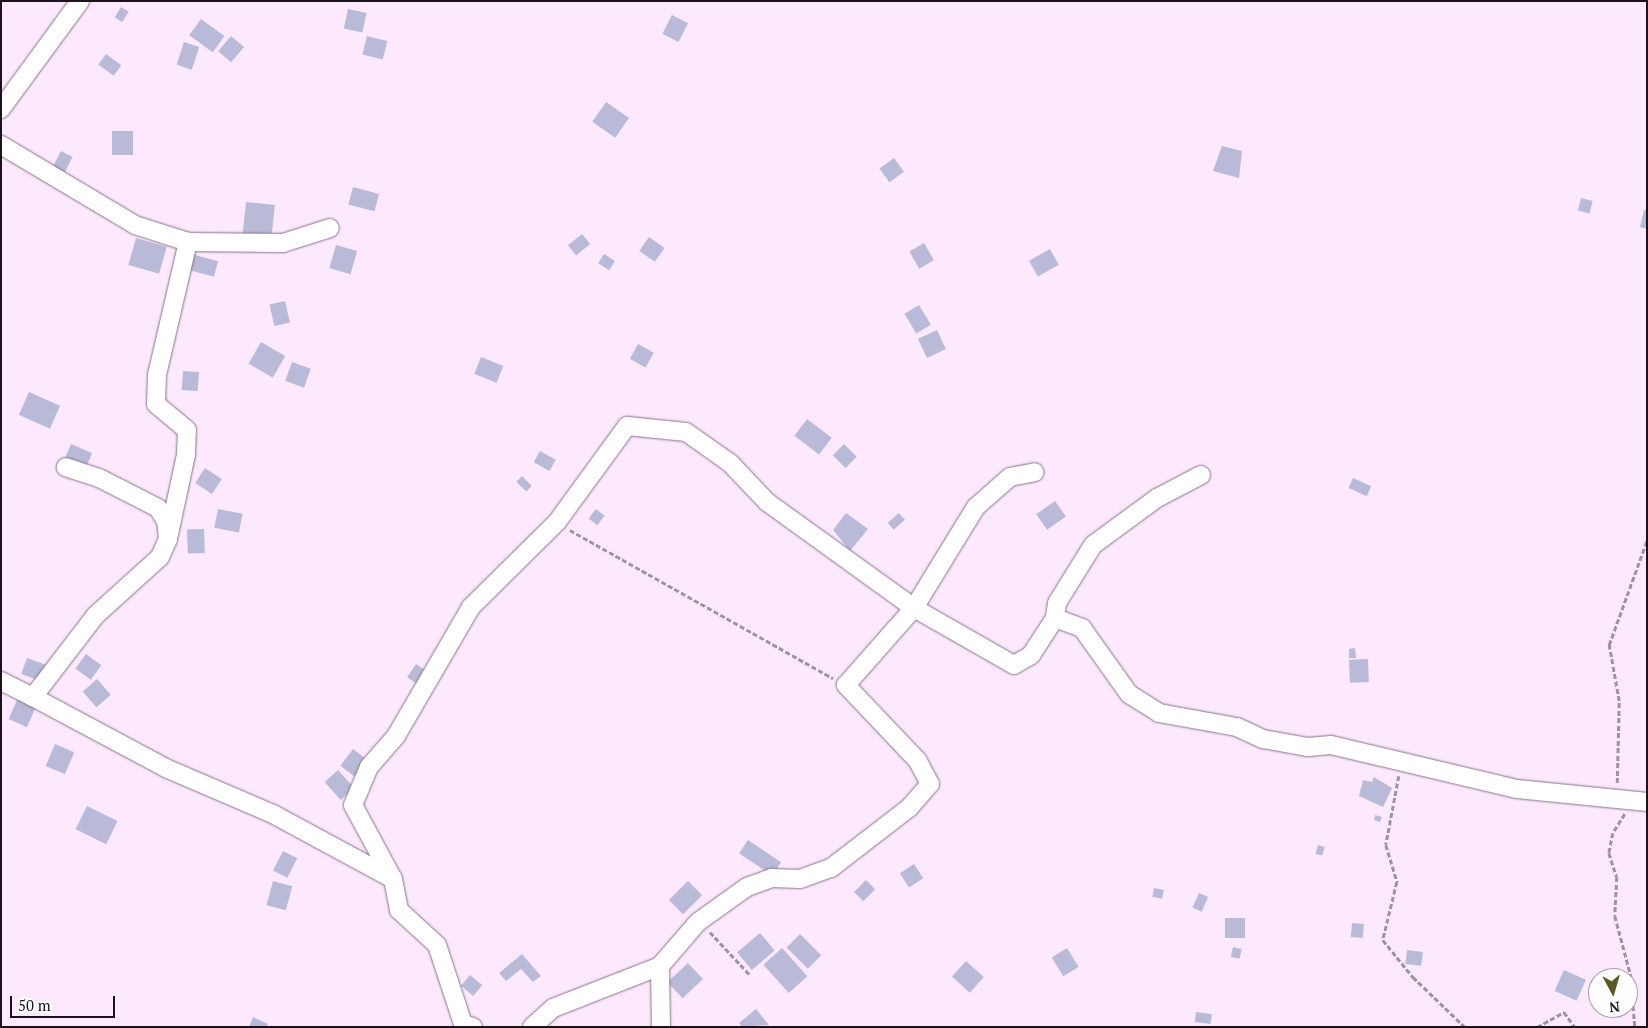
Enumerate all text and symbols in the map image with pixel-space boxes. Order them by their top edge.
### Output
north arrow [1588,968,1638,1018]
scale bar [12,986,118,1018]
text: 50 m [18,995,51,1015]
text: N [1608,997,1621,1017]

